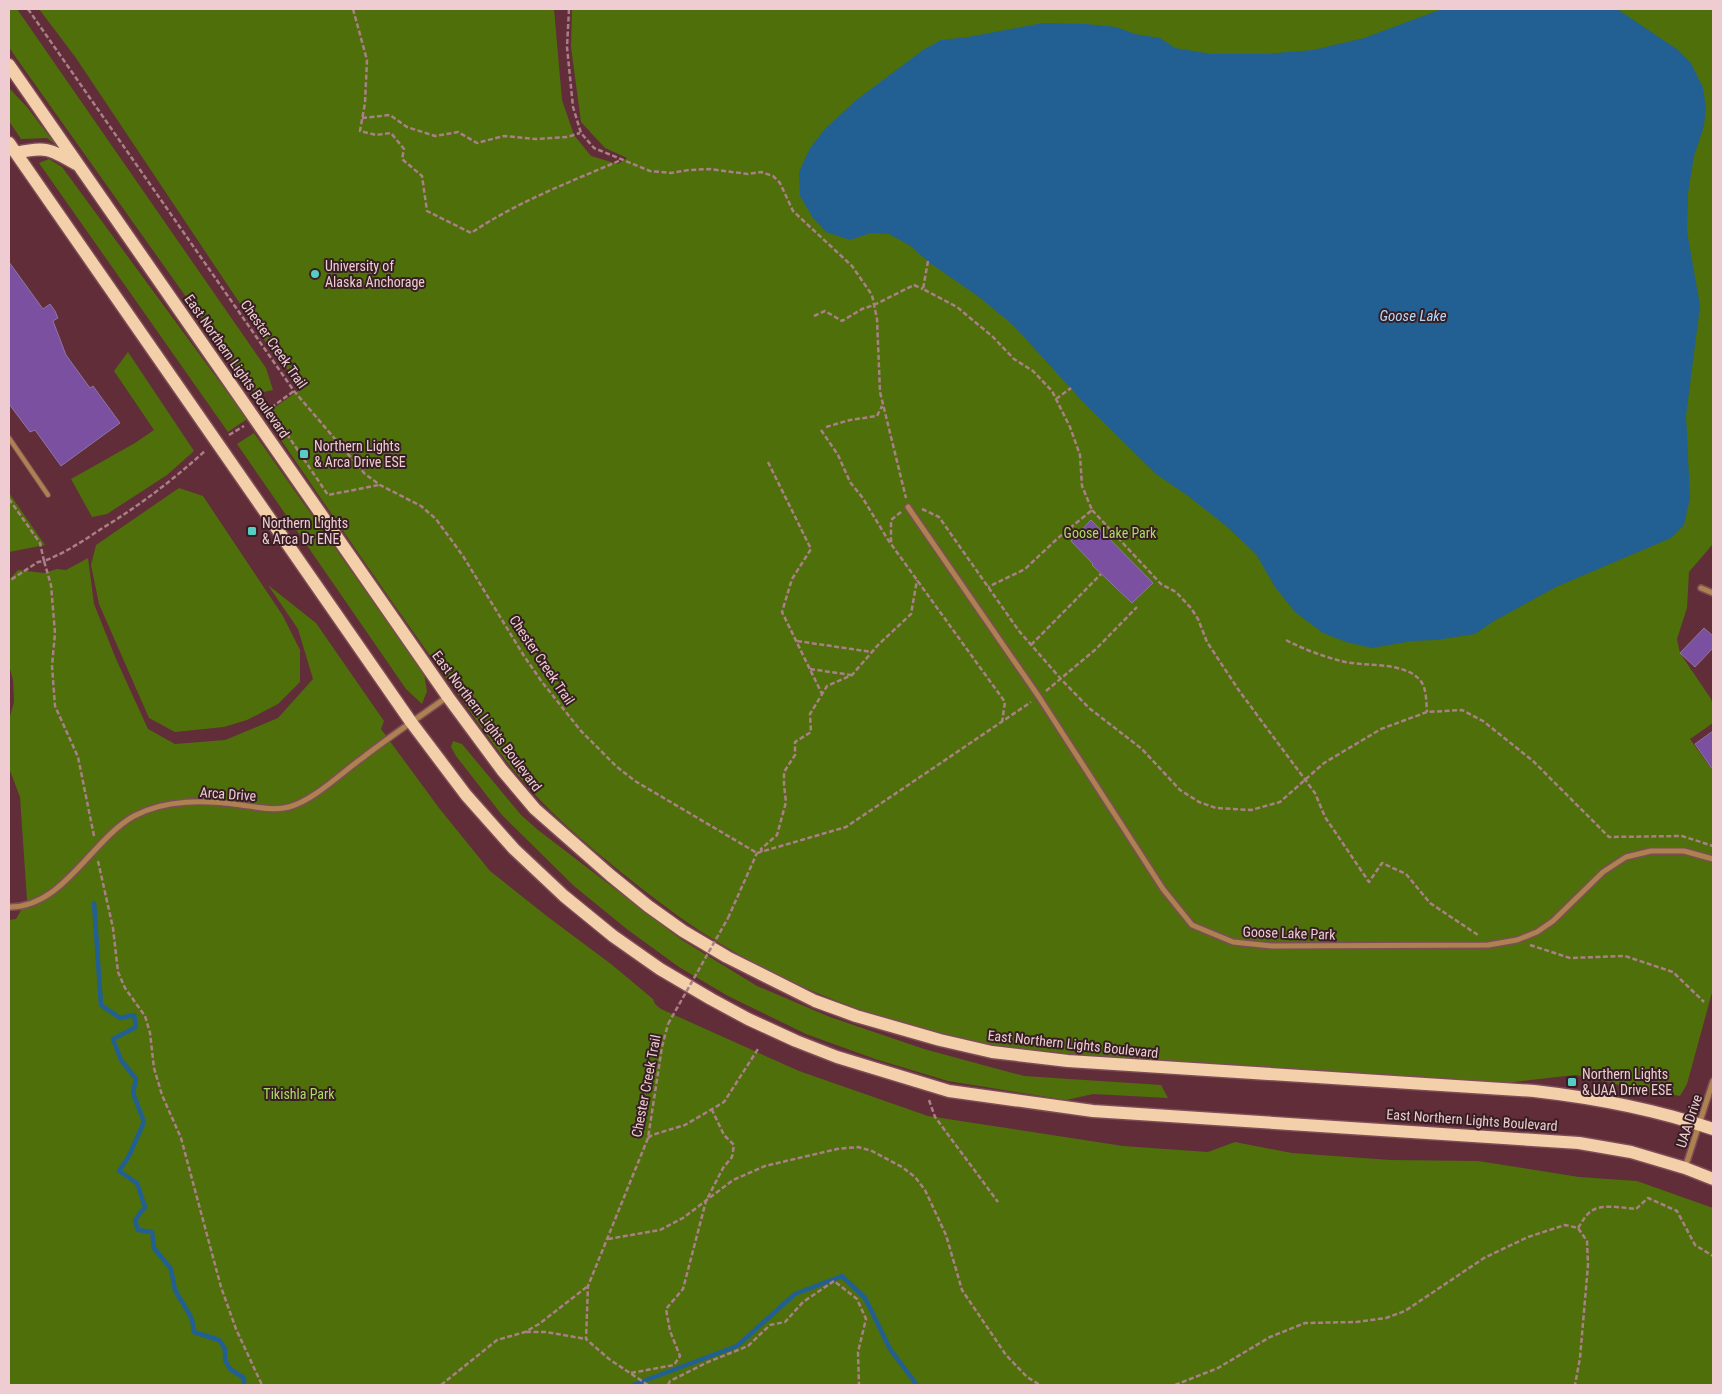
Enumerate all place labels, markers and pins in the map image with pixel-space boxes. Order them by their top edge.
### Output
place label: University of Alaska Anchorage [325,258,425,290]
marker: University of Alaska Anchorage [309,268,321,280]
place label: Northern Lights & Arca Drive ESE [314,438,406,470]
marker: Northern Lights & Arca Drive ESE [298,448,310,460]
place label: Northern Lights & Arca Dr ENE [262,515,348,547]
marker: Northern Lights & Arca Dr ENE [246,525,258,537]
place label: Northern Lights & UAA Drive ESE [1582,1066,1672,1098]
marker: Northern Lights & UAA Drive ESE [1566,1076,1578,1088]

